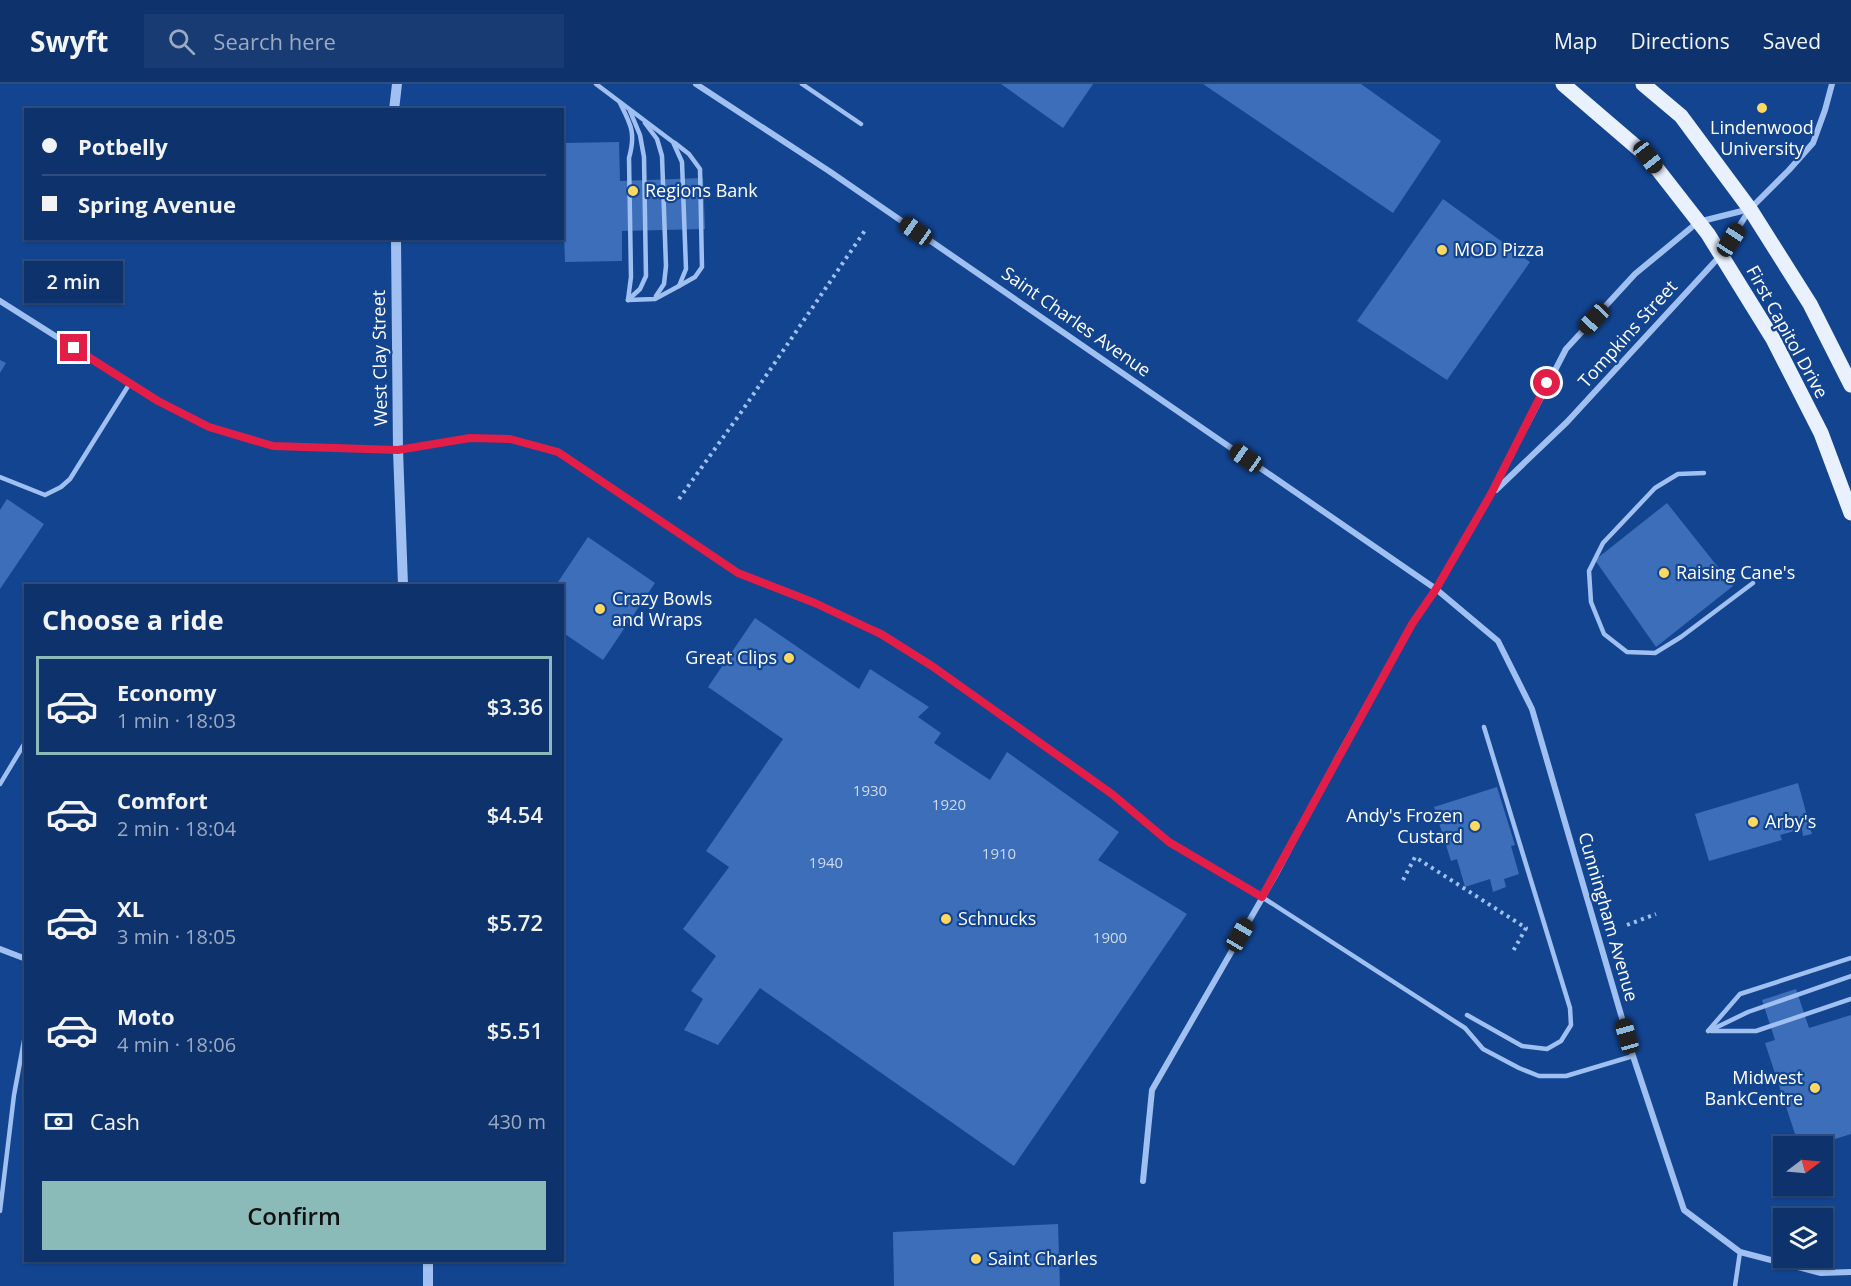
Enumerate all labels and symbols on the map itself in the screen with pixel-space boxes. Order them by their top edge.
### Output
marker: Lindenwood University [1755,101,1769,115]
place label: Lindenwood University [1710,115,1814,160]
car [1630,137,1666,177]
place label: Regions Bank [645,178,758,202]
marker: Regions Bank [626,184,640,198]
car [896,213,936,249]
car [1714,220,1748,260]
place label: MOD Pizza [1454,237,1544,261]
marker: MOD Pizza [1435,243,1449,257]
callout: 2 min [25,261,124,303]
street label: Saint Charles Avenue [997,261,1156,382]
street label: First Capitol Drive [1741,261,1834,402]
street label: Tompkins Street [1573,274,1682,392]
street label: West Clay Street [366,290,392,426]
car [1575,300,1613,338]
route end [60,334,87,361]
route start [1533,369,1560,396]
car [1226,440,1266,476]
place label: Raising Cane's [1676,560,1795,584]
marker: Raising Cane's [1657,566,1671,580]
place label: Crazy Bowls and Wraps [612,586,712,631]
marker: Crazy Bowls and Wraps [593,602,607,616]
place label: Great Clips [685,645,777,669]
marker: Great Clips [782,651,796,665]
house number: 1930 [853,780,887,800]
house number: 1920 [932,794,966,814]
place label: Andy's Frozen Custard [1346,803,1463,848]
place label: Arby's [1765,809,1816,833]
marker: Arby's [1746,815,1760,829]
marker: Andy's Frozen Custard [1468,819,1482,833]
street label: Cunningham Avenue [1573,829,1645,1004]
house number: 1910 [982,843,1016,863]
house number: 1940 [809,852,843,872]
place label: Schnucks [958,906,1036,930]
marker: Schnucks [939,912,953,926]
car [1223,915,1257,955]
house number: 1900 [1093,927,1127,947]
car [1613,1016,1641,1056]
place label: Midwest BankCentre [1705,1065,1803,1110]
marker: Midwest BankCentre [1808,1081,1822,1095]
north arrow [1773,1136,1833,1196]
place label: Saint Charles [988,1246,1098,1270]
marker: Saint Charles [969,1252,983,1266]

